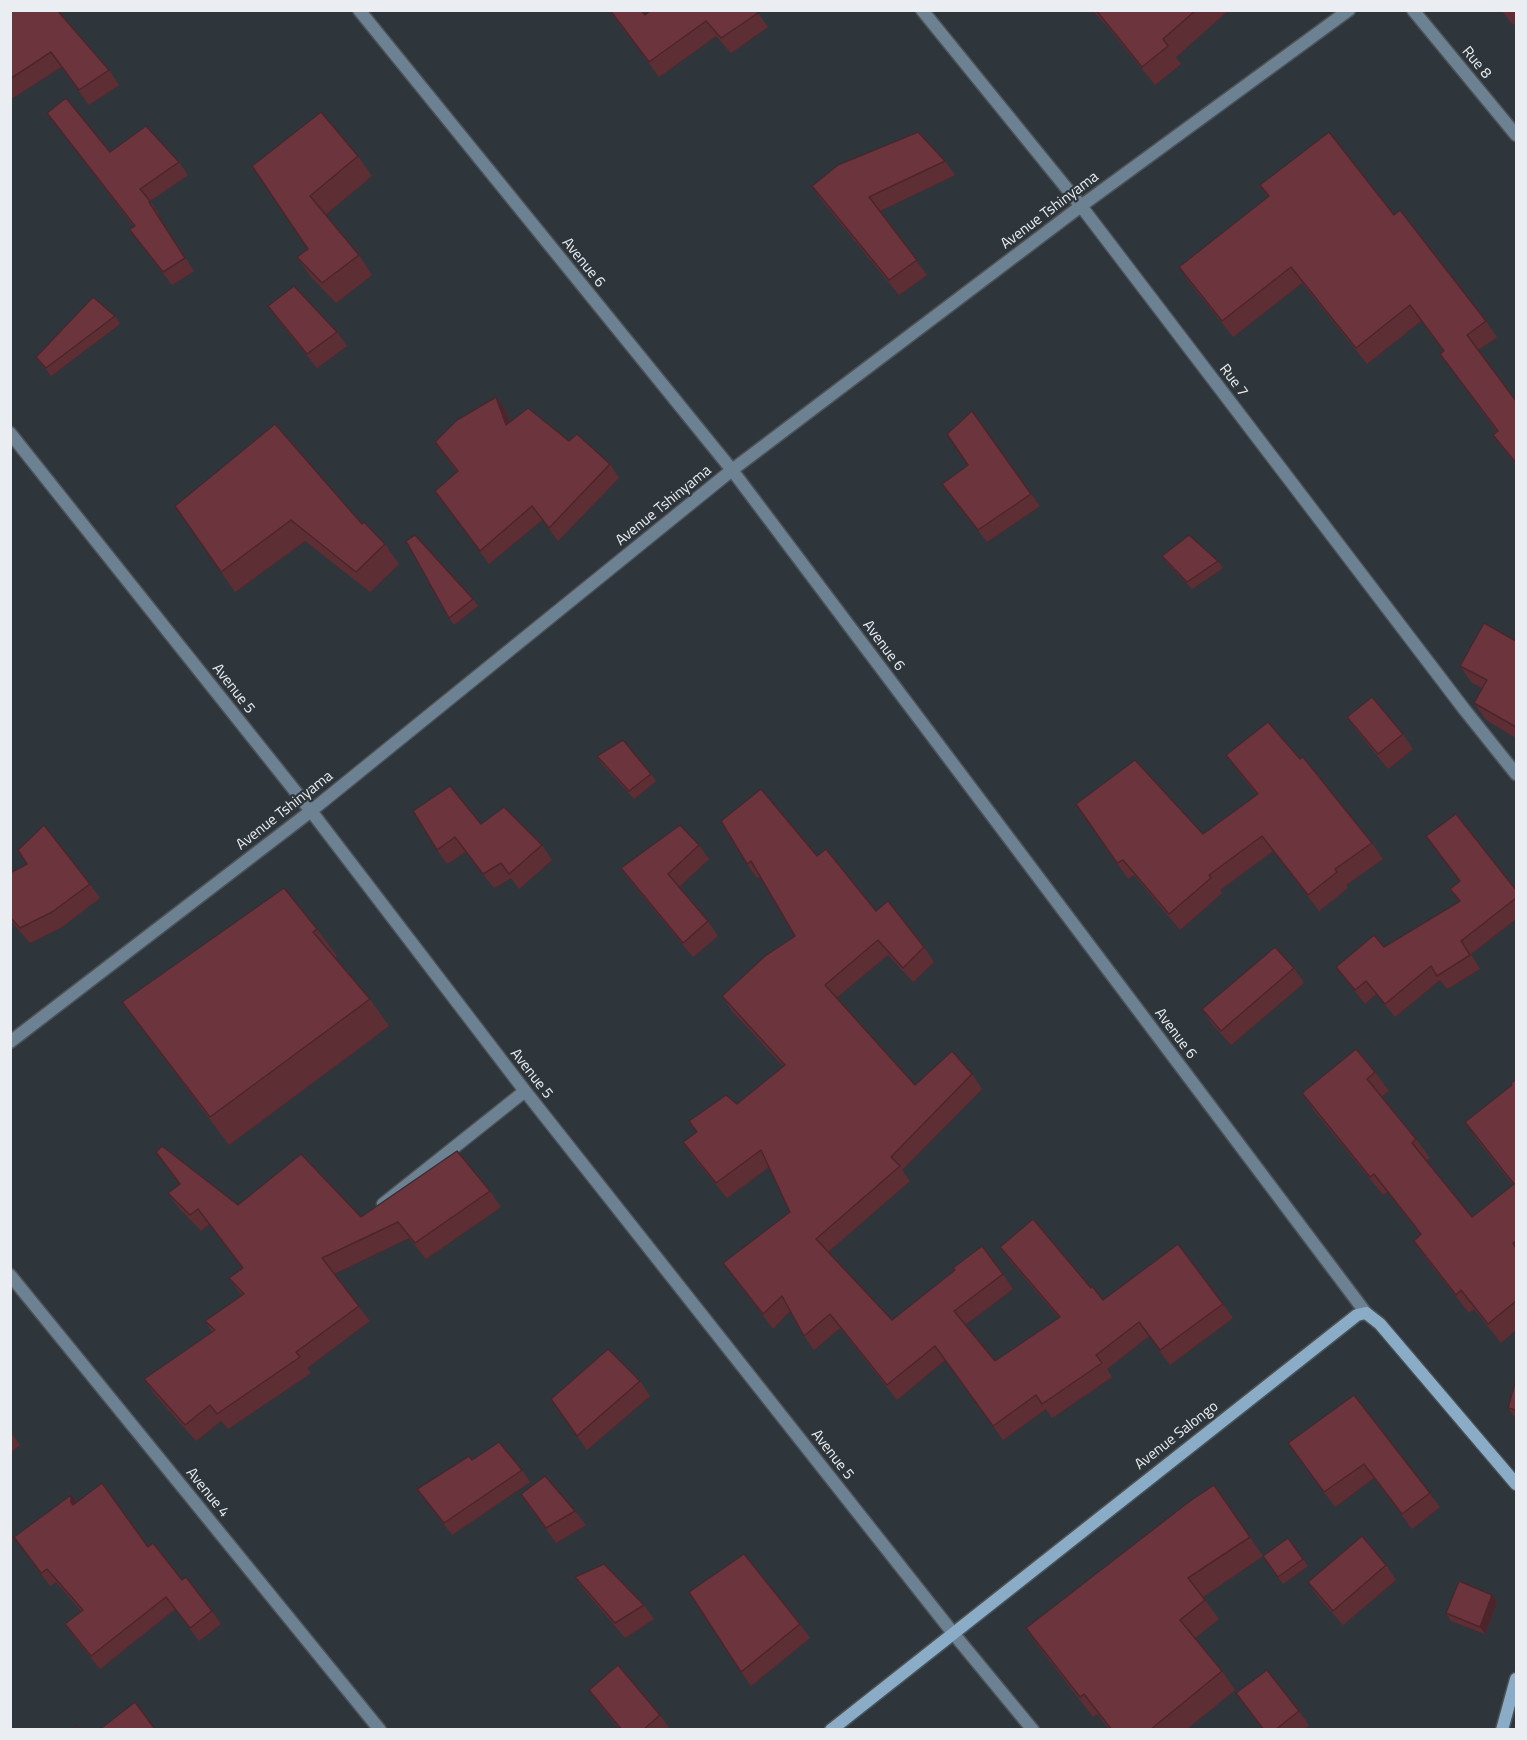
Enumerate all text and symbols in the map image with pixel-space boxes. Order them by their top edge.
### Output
street label: Rue 8 [1457,43,1495,83]
street label: Avenue Tshinyama [998,168,1102,254]
street label: Avenue 6 [558,235,608,291]
street label: Rue 7 [1215,361,1251,401]
street label: Avenue Tshinyama [613,462,715,550]
street label: Avenue 6 [858,617,908,675]
street label: Avenue 5 [208,660,258,718]
street label: Avenue Tshinyama [233,768,337,854]
street label: Avenue 6 [1150,1005,1200,1063]
street label: Avenue 5 [506,1045,556,1103]
street label: Avenue Salongo [1132,1398,1222,1474]
street label: Avenue 5 [807,1426,857,1484]
street label: Avenue 4 [182,1465,232,1521]

